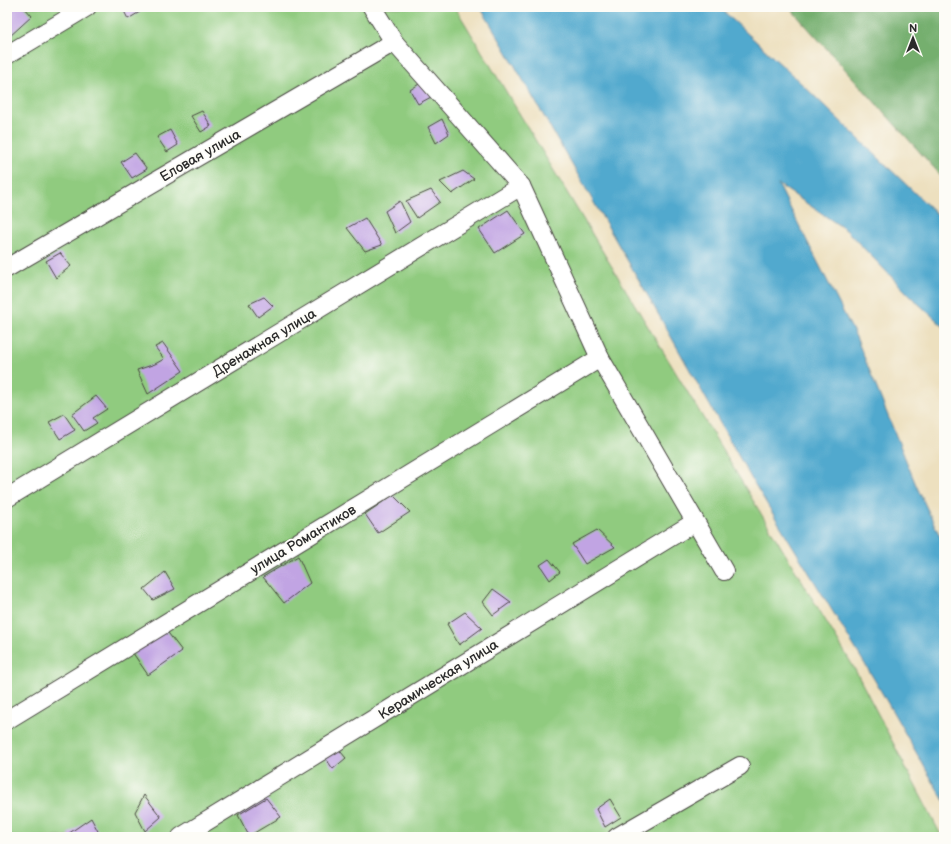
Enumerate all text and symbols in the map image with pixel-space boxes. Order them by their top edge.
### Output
north arrow [893,18,933,58]
text: N [909,22,917,35]
street label: Еловая улица [157,125,244,185]
street label: Дренажная улица [209,304,320,380]
street label: улица Романтиков [247,501,360,578]
street label: Керамическая улица [375,635,502,723]

